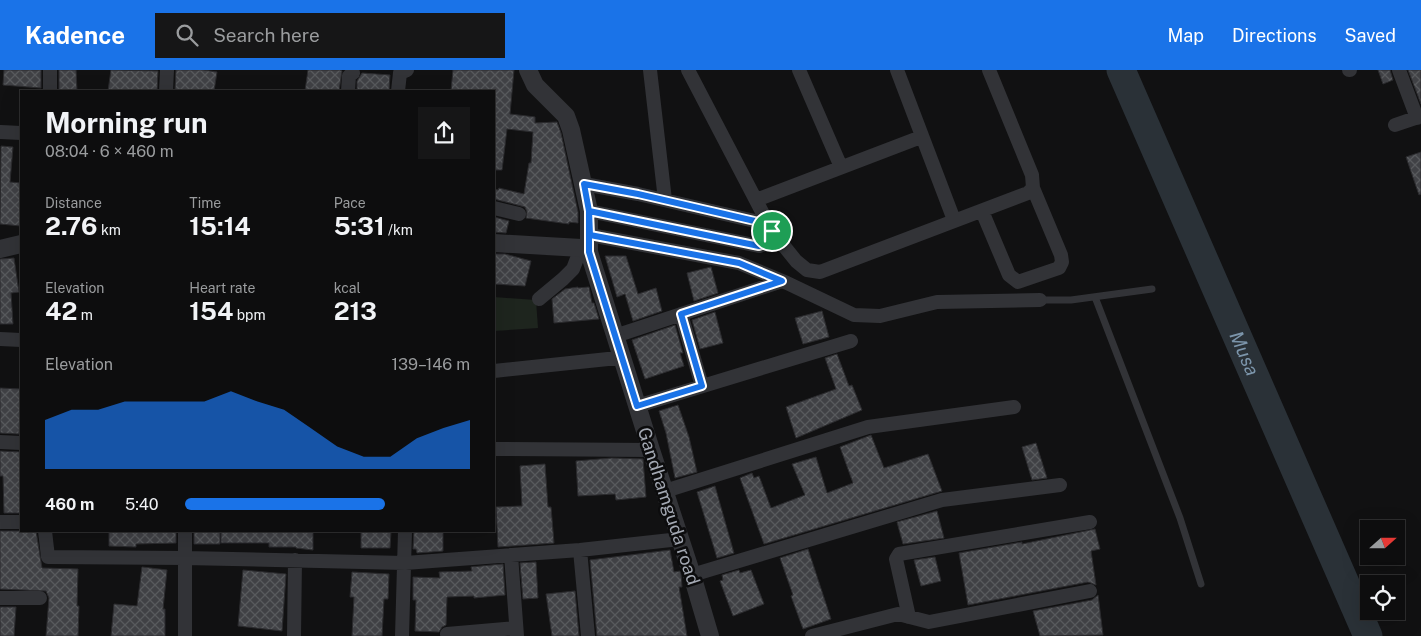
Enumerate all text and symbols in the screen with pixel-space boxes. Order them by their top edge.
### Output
search box [155,13,505,58]
text: Kadence [25,21,125,49]
icon: search [173,21,201,49]
text: Search here [213,24,320,46]
text: Map [1167,25,1204,46]
text: Directions [1232,25,1317,46]
text: Saved [1345,25,1396,46]
text: Morning run [45,106,208,139]
button: share [418,107,470,159]
text: 08:04 · 6 × 460 m [45,142,174,161]
text: Distance [45,195,102,211]
text: Time [189,195,221,211]
text: Pace [334,195,366,211]
pin [751,210,793,252]
text: 2.76 [45,211,98,241]
text: 15:14 [189,211,251,241]
text: 5:31 [334,211,385,241]
icon: arrive [758,217,786,245]
text: km [98,222,121,238]
text: /km [385,222,413,238]
text: Elevation [45,280,104,296]
text: Heart rate [189,280,256,296]
text: kcal [334,280,361,296]
text: 42 [45,296,77,326]
text: 154 [189,296,233,326]
text: 213 [334,296,377,326]
text: m [77,307,93,323]
text: bpm [233,307,266,323]
water label: Musa [1225,328,1264,379]
text: Elevation [45,355,113,374]
text: 139–146 m [392,355,470,374]
street label: Gandhamguda road [634,425,704,587]
text: 460 m [45,495,94,514]
text: 5:40 [125,495,159,514]
north arrow [1360,520,1405,565]
map controls [1360,520,1405,620]
button: locate [1360,575,1405,620]

